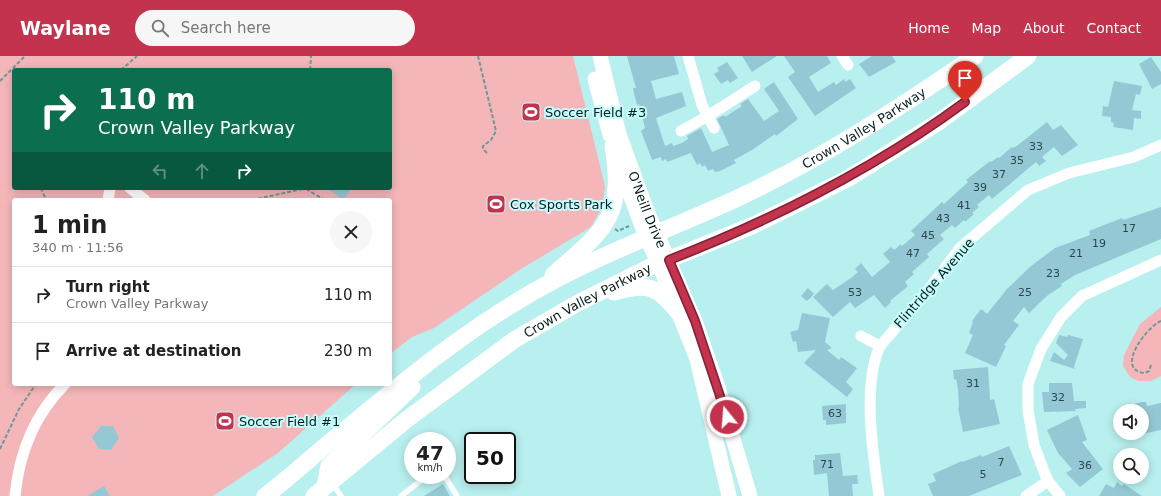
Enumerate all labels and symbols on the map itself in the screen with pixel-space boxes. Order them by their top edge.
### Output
pin [948,61,982,102]
street label: Crown Valley Parkway [799,84,929,171]
sports icon: Soccer Field #3 [520,101,542,123]
place label: Soccer Field #3 [545,105,646,120]
house number: 33 [1029,140,1043,153]
house number: 35 [1010,154,1024,167]
house number: 37 [992,168,1006,181]
street label: O'Neill Drive [626,169,670,250]
house number: 39 [973,181,987,194]
sports icon: Cox Sports Park [485,193,507,215]
place label: Cox Sports Park [510,197,613,212]
house number: 41 [957,199,971,212]
house number: 43 [936,212,950,225]
house number: 17 [1122,222,1136,235]
house number: 45 [921,229,935,242]
street label: Flintridge Avenue [891,235,977,331]
house number: 19 [1092,237,1106,250]
house number: 47 [906,247,920,260]
house number: 21 [1069,247,1083,260]
street label: Crown Valley Parkway [521,260,654,340]
house number: 23 [1046,267,1060,280]
house number: 53 [848,286,862,299]
house number: 25 [1018,286,1032,299]
house number: 31 [966,377,980,390]
house number: 32 [1051,391,1065,404]
position arrow [706,396,748,438]
house number: 63 [828,407,842,420]
sports icon: Soccer Field #1 [214,410,236,432]
place label: Soccer Field #1 [239,414,340,429]
speed limit sign: 50 [464,432,516,484]
house number: 7 [998,456,1005,469]
house number: 71 [820,458,834,471]
house number: 36 [1078,459,1092,472]
house number: 5 [980,468,987,481]

